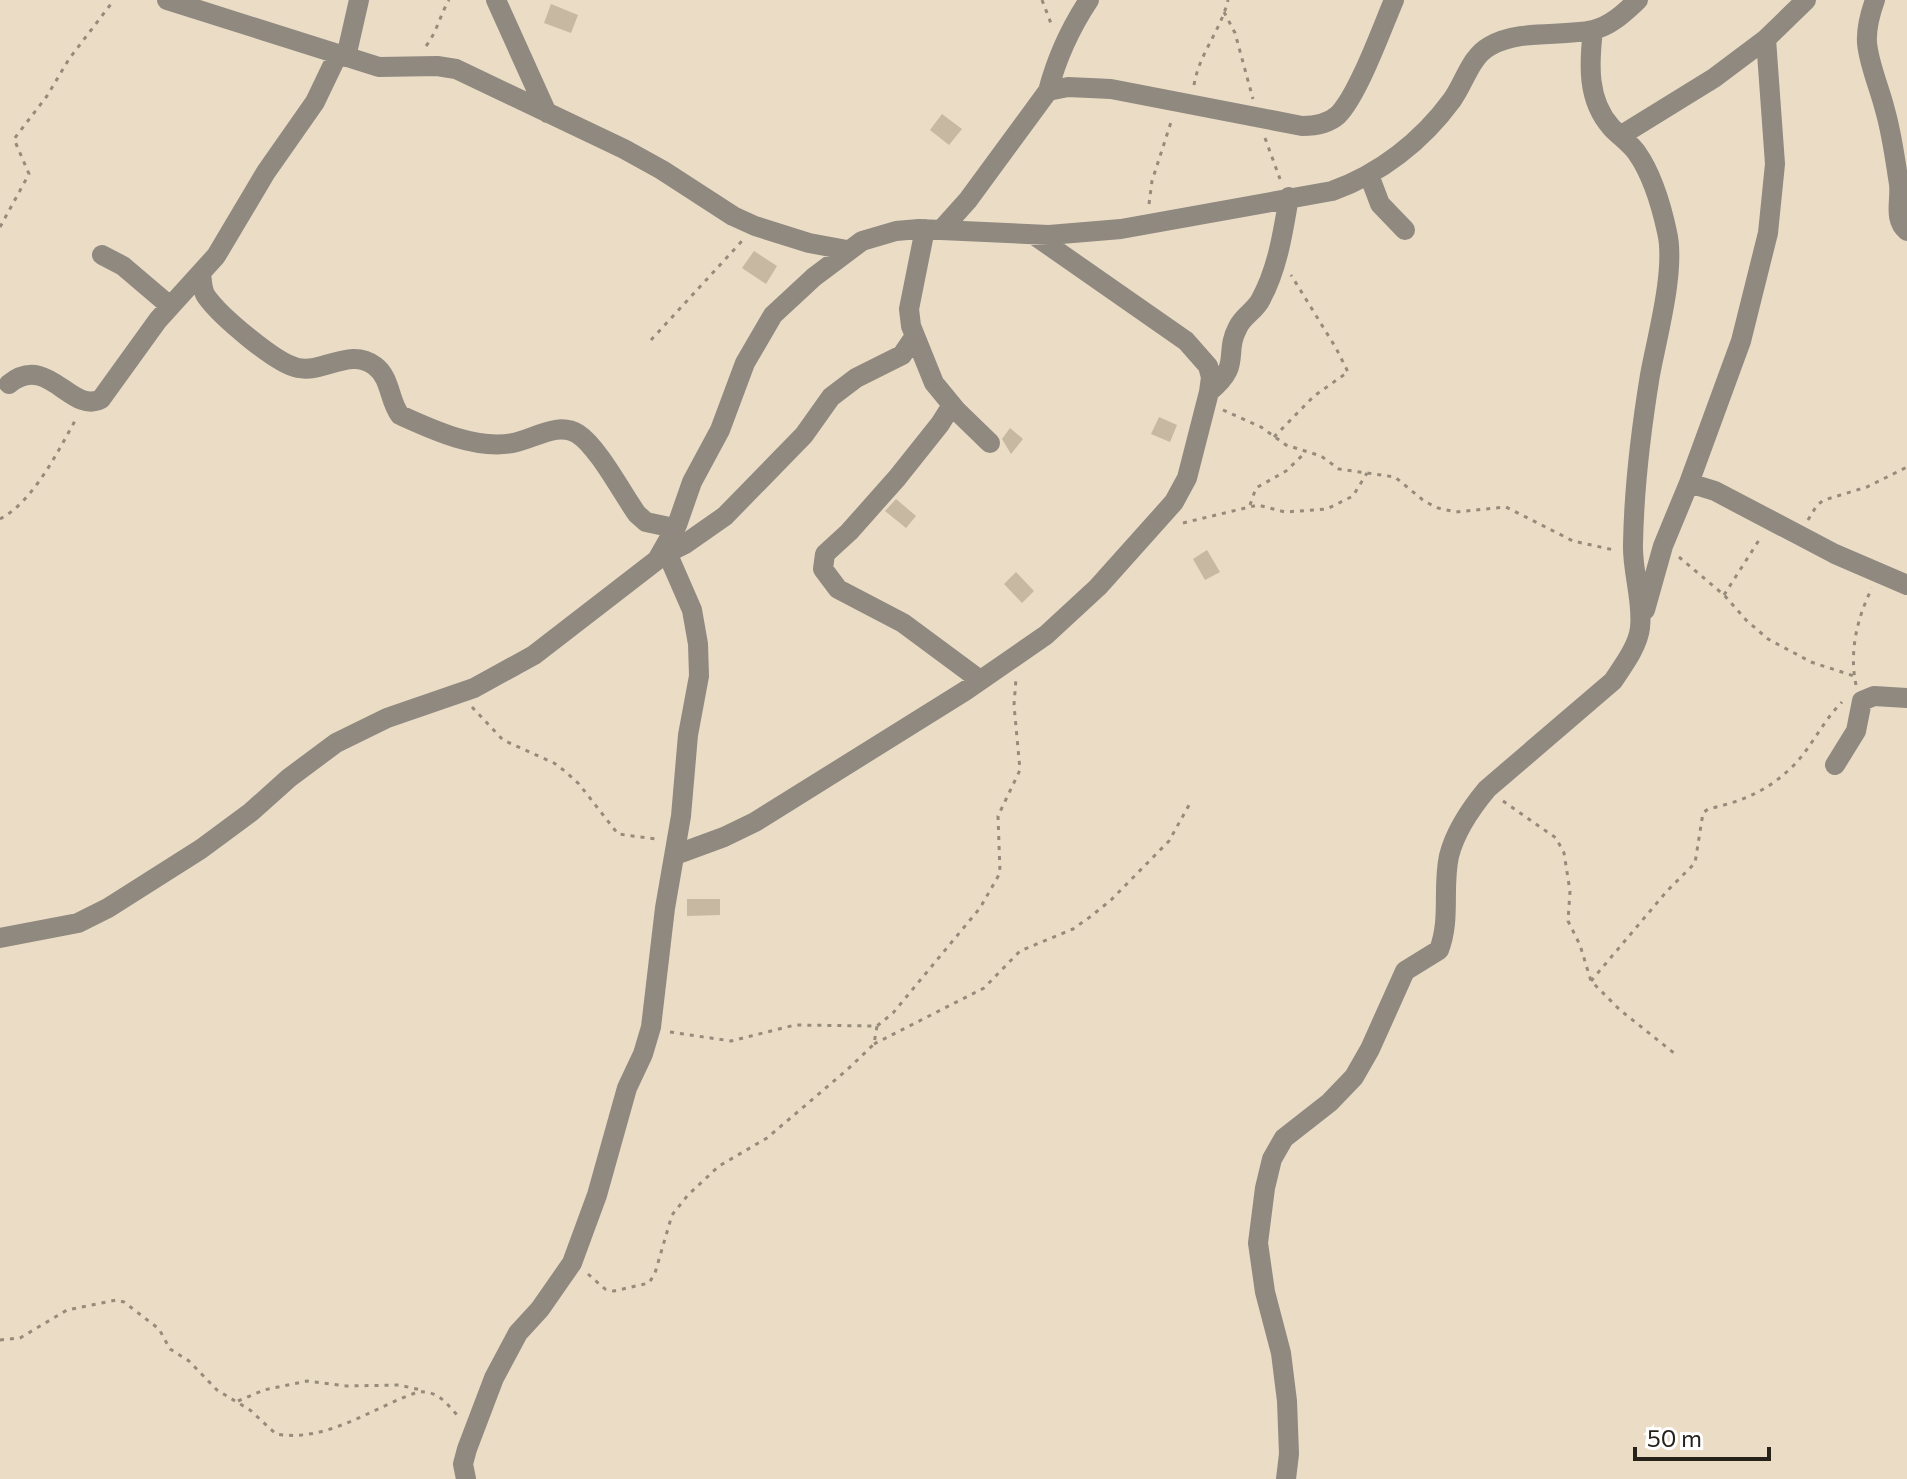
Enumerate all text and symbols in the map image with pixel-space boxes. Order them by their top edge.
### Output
scale bar [1635,1411,1769,1461]
text: 50 m [1647,1423,1702,1452]

